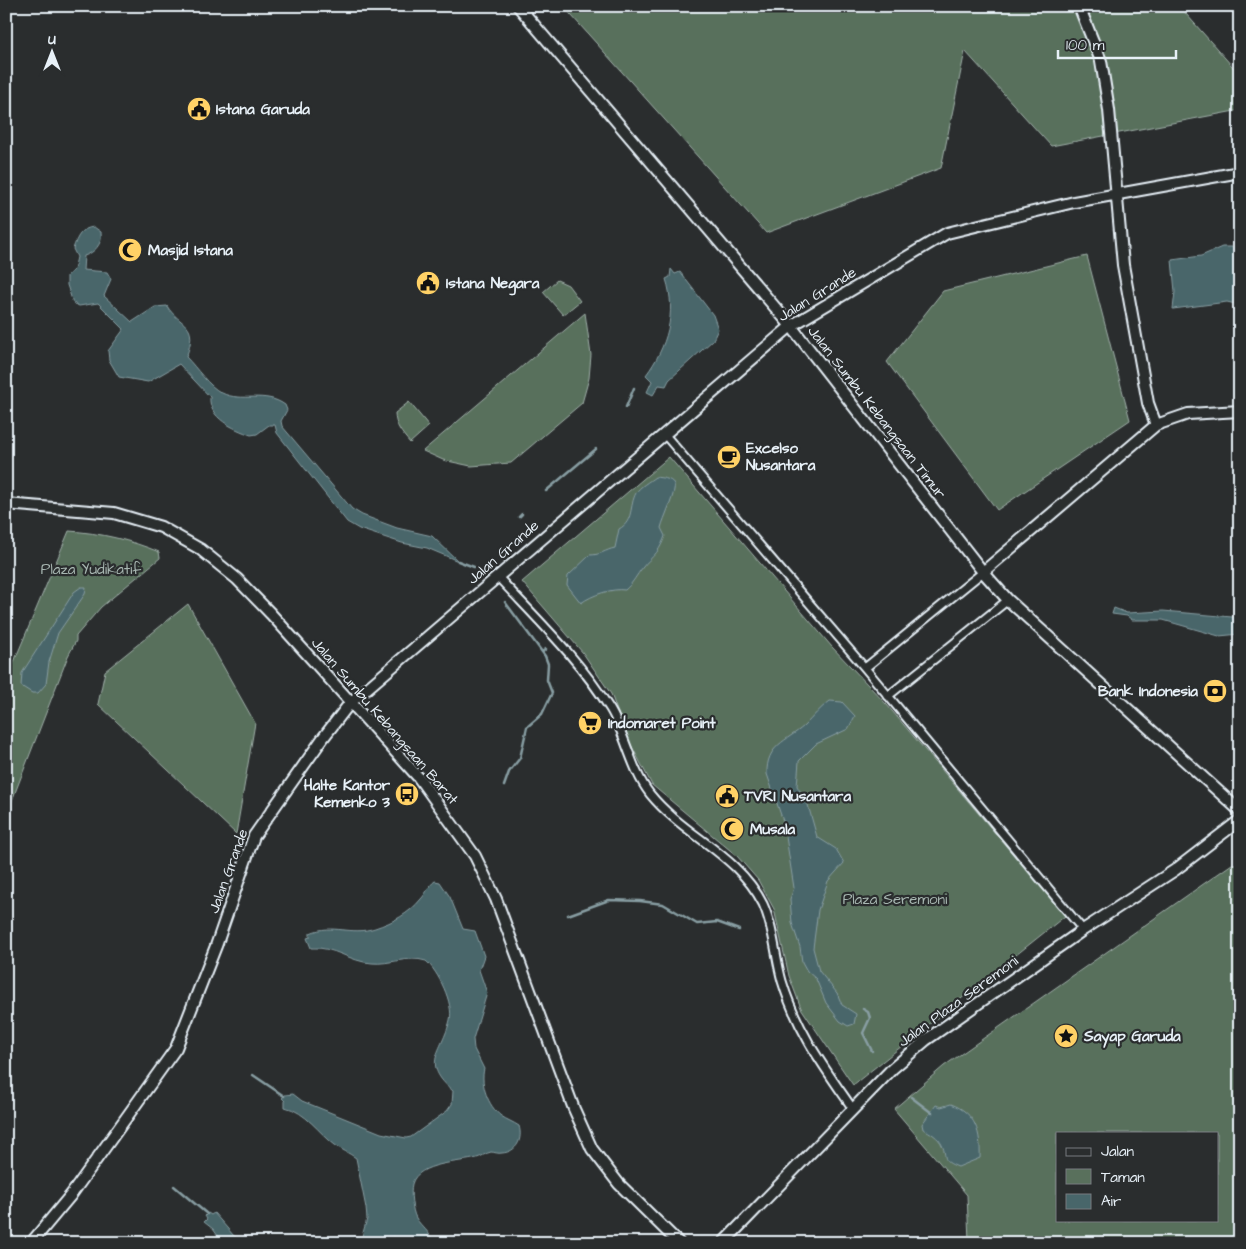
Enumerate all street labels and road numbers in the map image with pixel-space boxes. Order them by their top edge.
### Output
street label: Jalan Grande [774,262,860,327]
street label: Jalan Sumbu Kebangsaan Timur [802,322,951,504]
street label: Jalan Grande [463,515,544,589]
street label: Jalan Sumbu Kebangsaan Barat [305,633,463,810]
street label: Jalan Grande [203,826,254,916]
street label: Jalan Plaza Seremoni [894,950,1023,1052]

